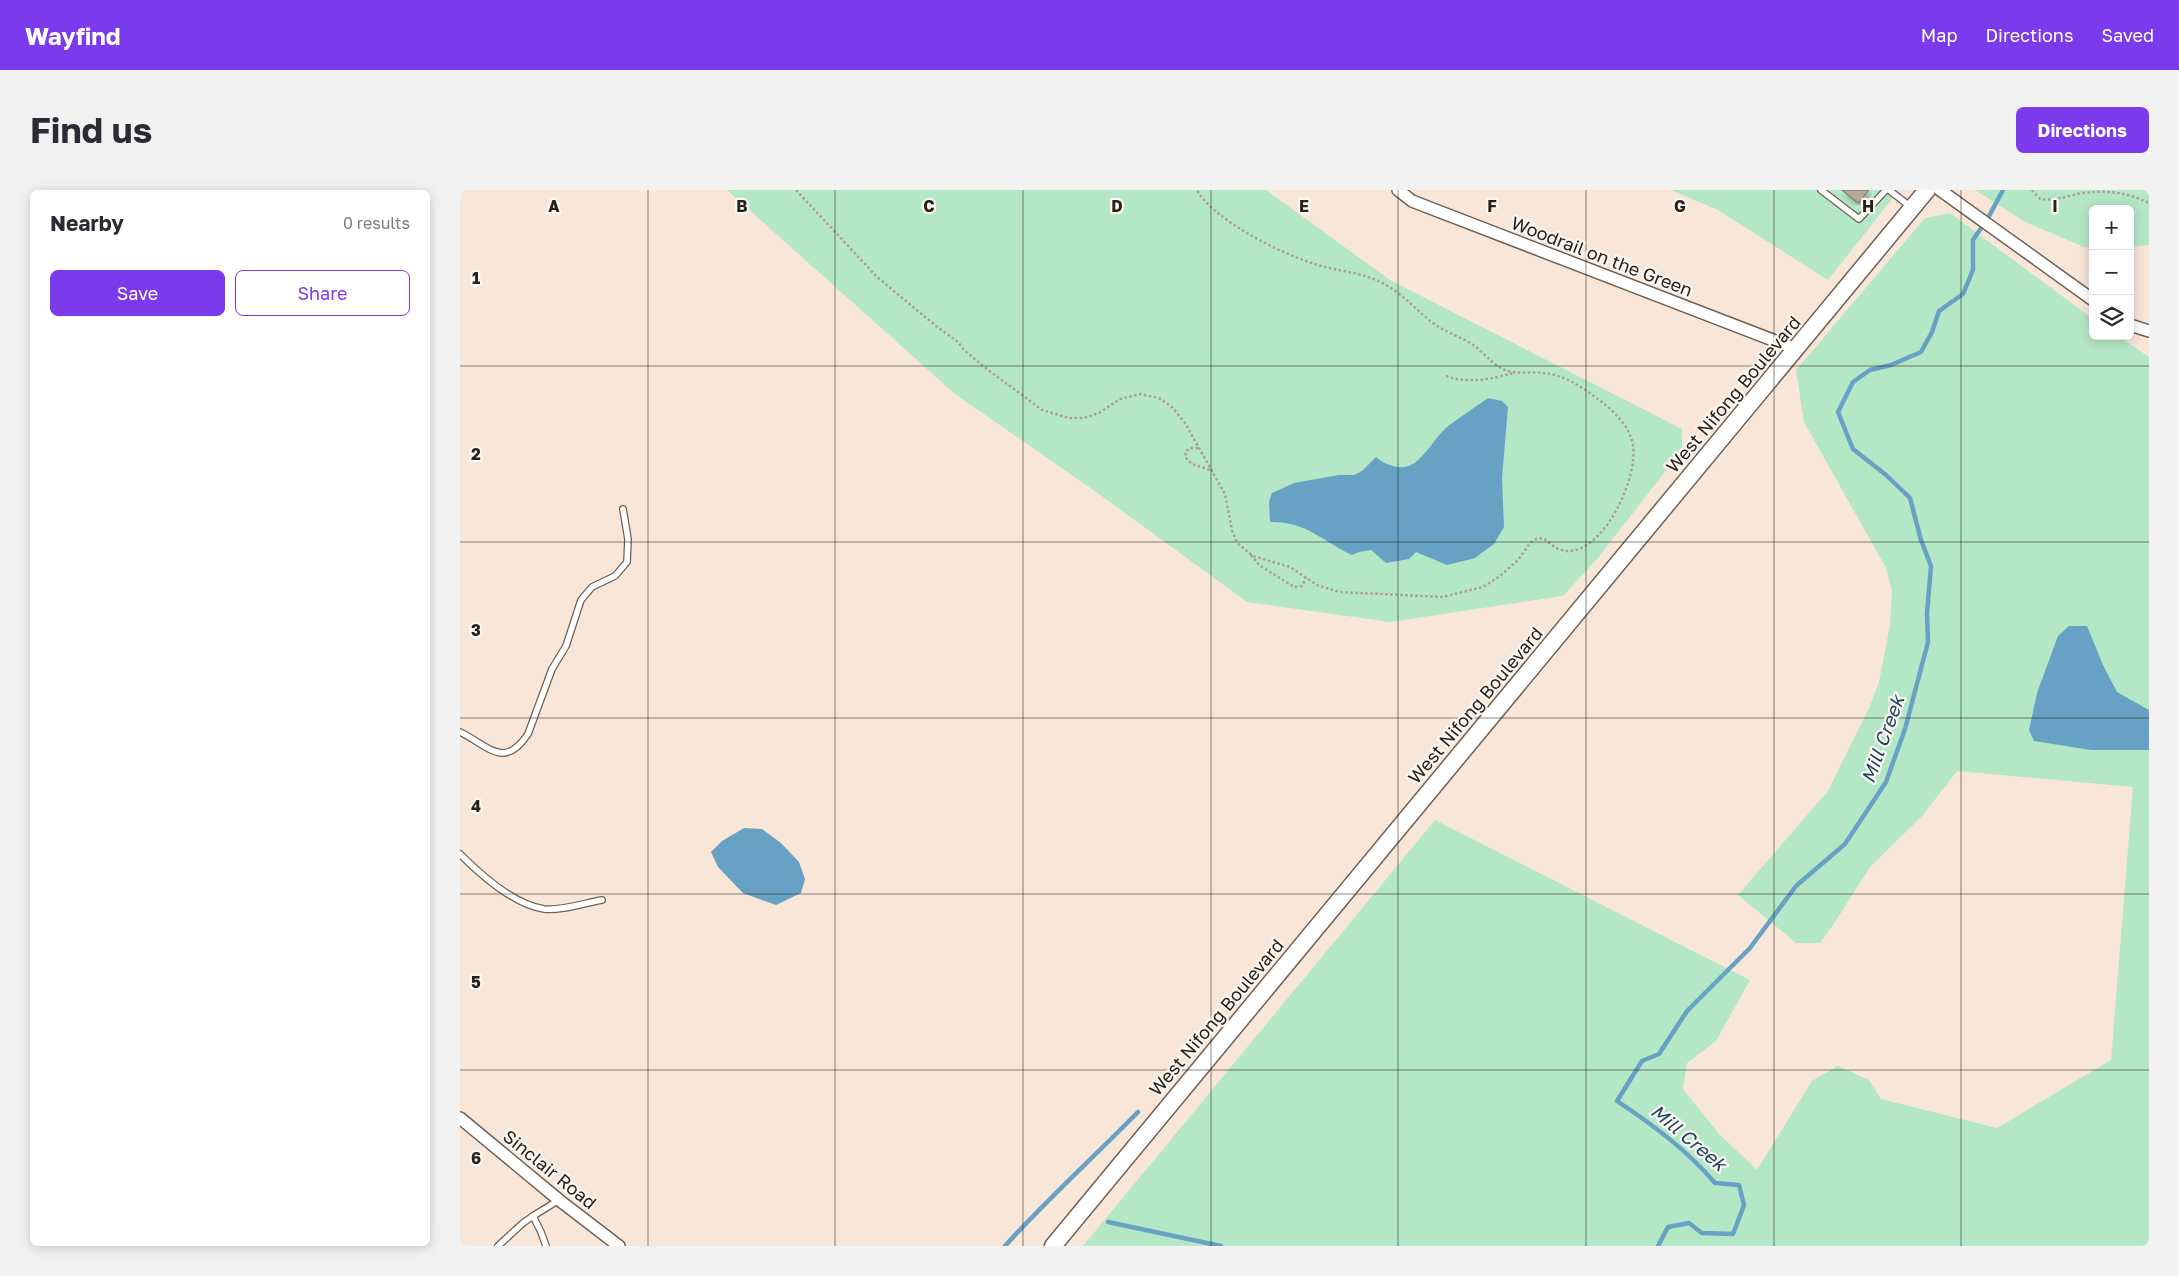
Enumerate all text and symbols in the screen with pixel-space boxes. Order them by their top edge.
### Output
text: Wayfind [25,21,121,50]
text: Map [1921,24,1957,46]
text: Directions [1985,24,2073,46]
text: Saved [2101,24,2154,46]
button: Directions [2016,107,2149,153]
text: Find us [30,109,152,151]
text: A [548,196,560,216]
text: B [736,196,748,216]
text: C [923,196,935,216]
text: D [1111,196,1123,216]
text: E [1299,196,1309,216]
text: F [1487,196,1497,216]
text: G [1674,196,1686,216]
text: H [1862,196,1874,216]
text: I [2052,196,2058,216]
map controls [2089,205,2134,340]
button: + [2089,205,2134,250]
text: Nearby [50,210,124,236]
street label: Woodrail on the Green [1508,211,1696,301]
text: 0 results [343,213,410,233]
button: − [2089,250,2134,295]
text: 1 [472,268,480,288]
button: Save [50,270,225,316]
button: Share [235,270,410,316]
button: layers [2089,295,2134,340]
street label: West Nifong Boulevard [1661,311,1805,477]
text: 2 [471,444,481,464]
text: 3 [471,620,481,640]
street label: West Nifong Boulevard [1403,622,1547,788]
water label: Mill Creek [1856,690,1909,786]
text: 4 [471,796,481,816]
street label: West Nifong Boulevard [1144,934,1288,1100]
text: 5 [471,972,481,992]
water label: Mill Creek [1647,1099,1733,1177]
street label: Sinclair Road [499,1125,601,1213]
text: 6 [471,1148,481,1168]

